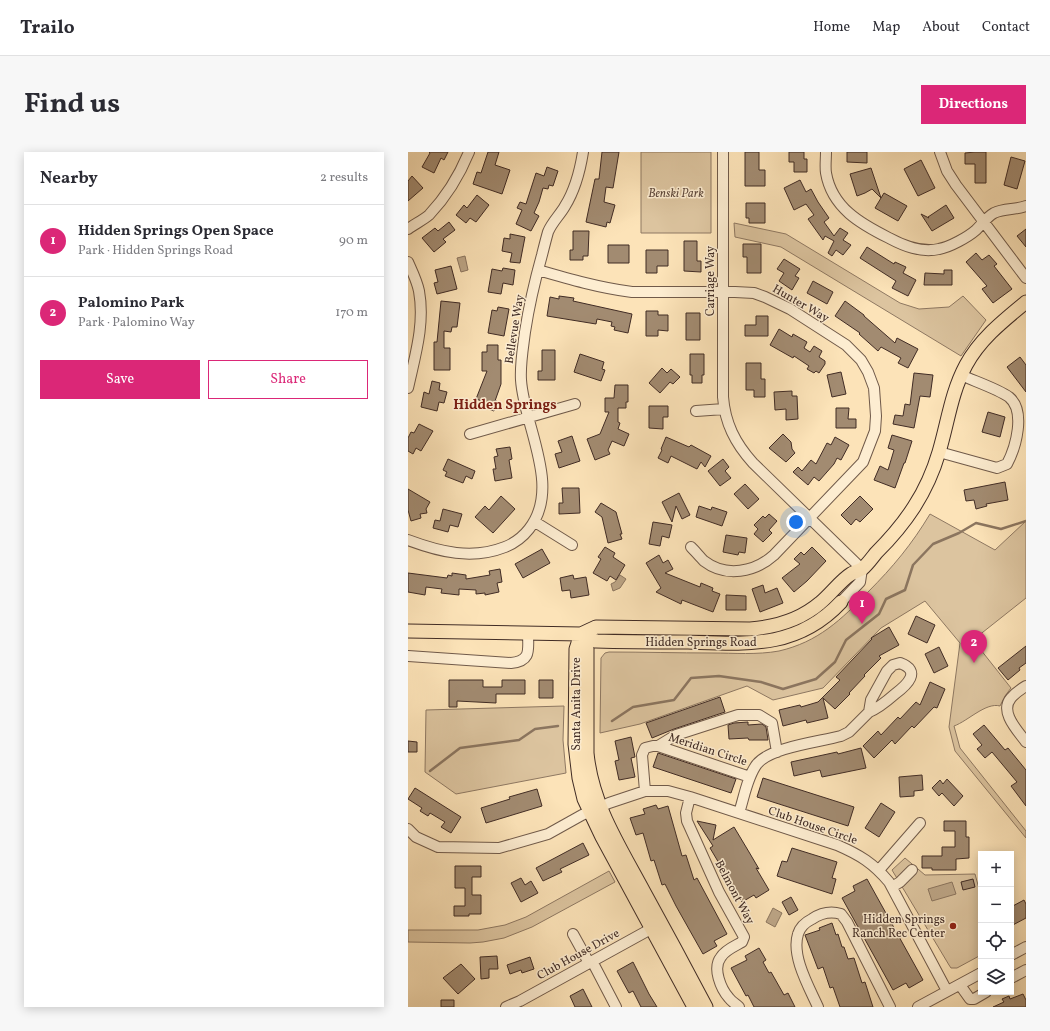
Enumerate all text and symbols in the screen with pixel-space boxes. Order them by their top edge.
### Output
text: Trailo [20,15,75,41]
text: Home [813,18,850,37]
text: Map [872,18,900,37]
text: About [922,18,960,37]
text: Contact [982,18,1030,37]
text: Find us [24,85,120,124]
button: Directions [921,85,1026,124]
text: Nearby [40,167,98,190]
text: 2 results [320,169,368,187]
park label: Benski Park [648,186,704,202]
text: Hidden Springs Open Space [78,221,274,242]
text: 1 [50,232,56,250]
text: 90 m [339,232,368,250]
text: Park · Hidden Springs Road [78,242,233,260]
street label: Carriage Way [703,245,719,316]
street label: Hunter Way [769,281,832,327]
text: Palomino Park [78,293,184,314]
street label: Bellevue Way [502,293,528,365]
text: 2 [50,304,56,322]
text: 170 m [335,304,368,322]
text: Park · Palomino Way [78,314,195,332]
button: Save [40,360,200,399]
button: Share [208,360,368,399]
district label: Hidden Springs [453,396,557,415]
your location [786,512,806,532]
pin: 1 [849,591,875,624]
pin: 2 [961,630,987,663]
street label: Hidden Springs Road [645,635,757,651]
street label: Santa Anita Drive [569,657,585,751]
street label: Meridian Circle [666,730,749,770]
street label: Club House Circle [766,803,860,849]
map controls [978,851,1014,995]
button: + [978,851,1014,887]
street label: Belmont Way [711,858,758,928]
button: − [978,887,1014,923]
place label: Hidden Springs Ranch Rec Center [852,912,945,942]
marker: Hidden Springs Ranch Rec Center [948,921,958,931]
button: locate [978,923,1014,959]
street label: Club House Drive [534,925,623,984]
button: layers [978,959,1014,995]

